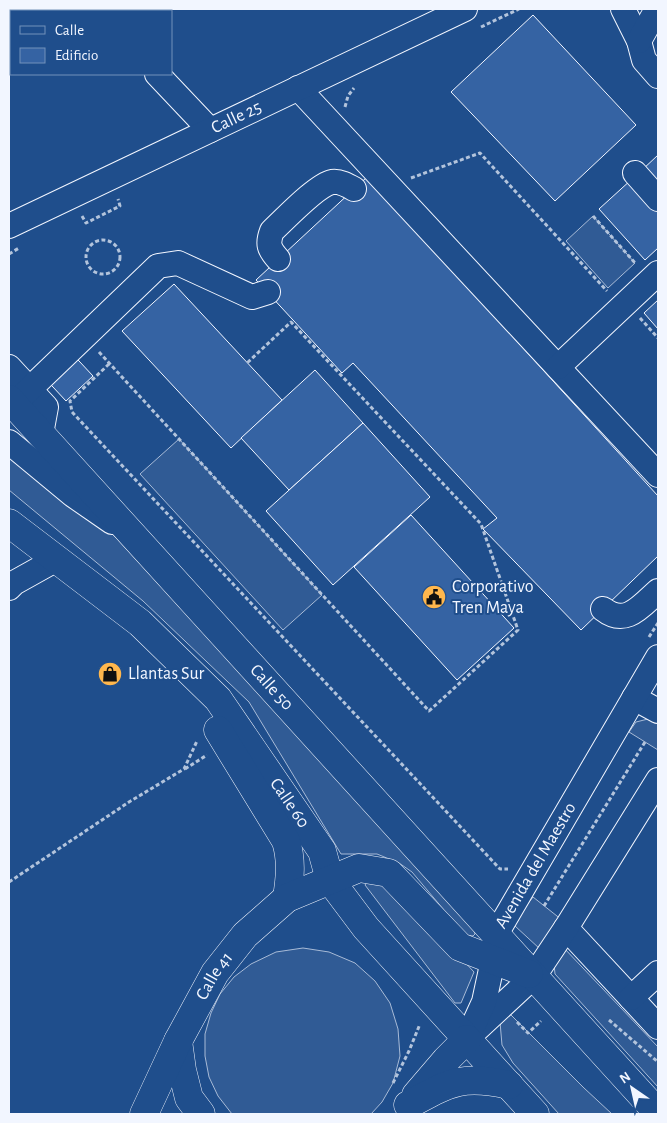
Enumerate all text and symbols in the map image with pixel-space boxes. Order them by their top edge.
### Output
legend [10,10,172,75]
text: Calle [55,23,84,38]
text: Edificio [55,48,98,63]
street label: Calle 25 [208,98,265,137]
place label: Corporativo Tren Maya [452,578,534,617]
public building icon: Corporativo Tren Maya [421,584,447,610]
shop icon: Llantas Sur [97,661,123,687]
street label: Calle 50 [246,661,296,714]
place label: Llantas Sur [128,665,205,683]
street label: Calle 60 [266,775,313,831]
street label: Avenida del Maestro [492,799,580,932]
street label: Calle 41 [193,949,237,1003]
north arrow [607,1063,657,1113]
text: N [617,1070,633,1087]

